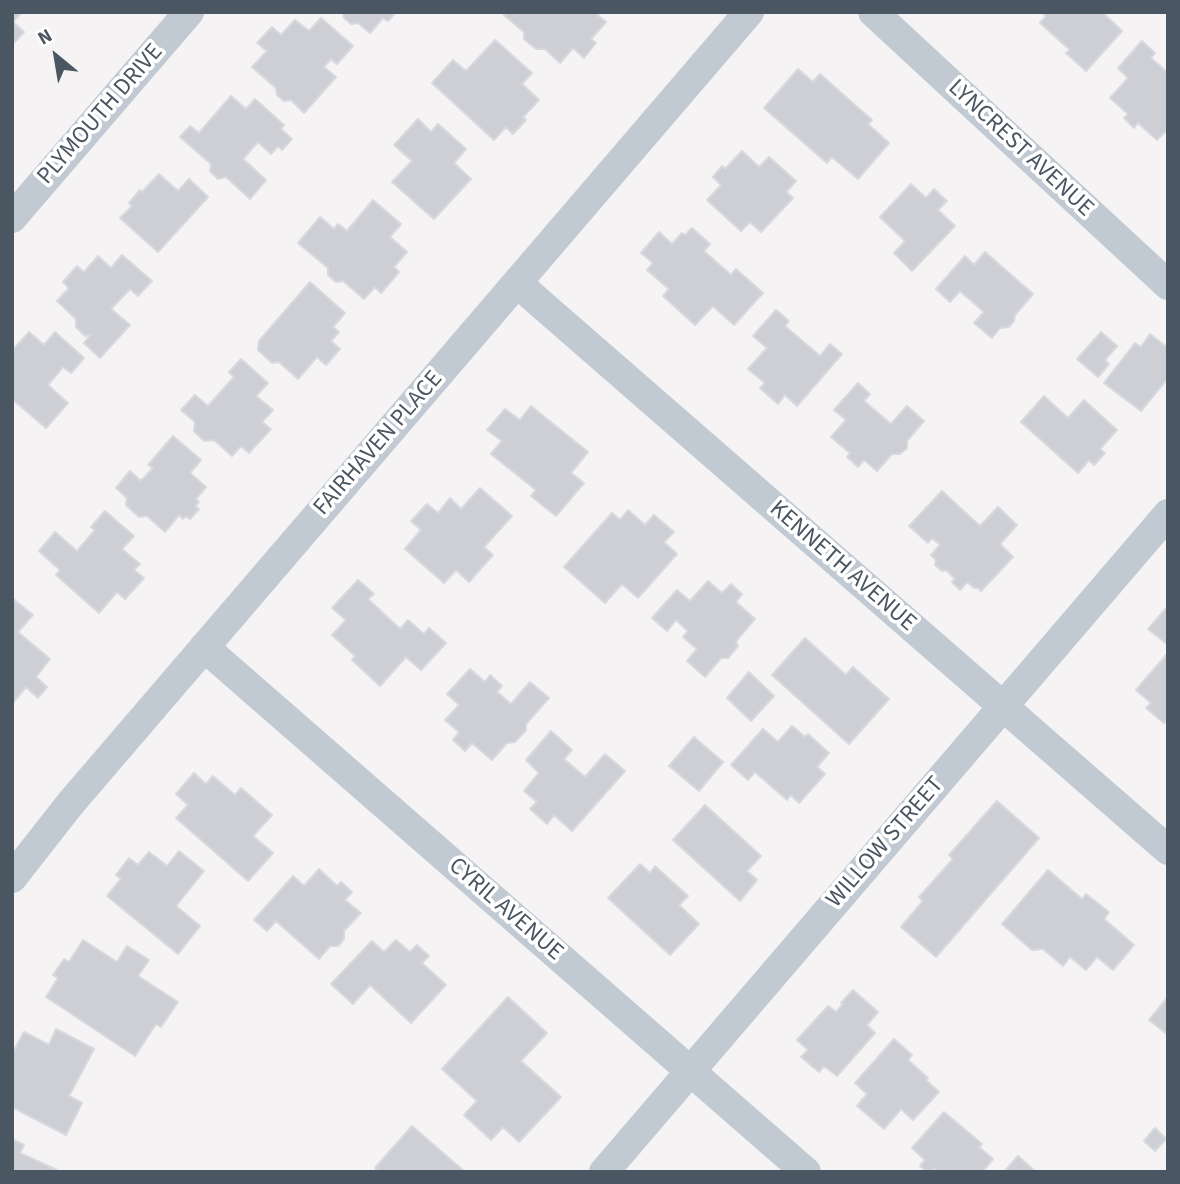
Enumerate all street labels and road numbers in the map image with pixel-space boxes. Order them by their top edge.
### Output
street label: PLYMOUTH DRIVE [32,39,170,191]
street label: LYNCREST AVENUE [941,74,1099,224]
street label: FAIRHAVEN PLACE [308,366,450,522]
street label: KENNETH AVENUE [763,495,921,639]
street label: WILLOW STREET [821,772,951,914]
street label: CYRIL AVENUE [442,852,568,968]

